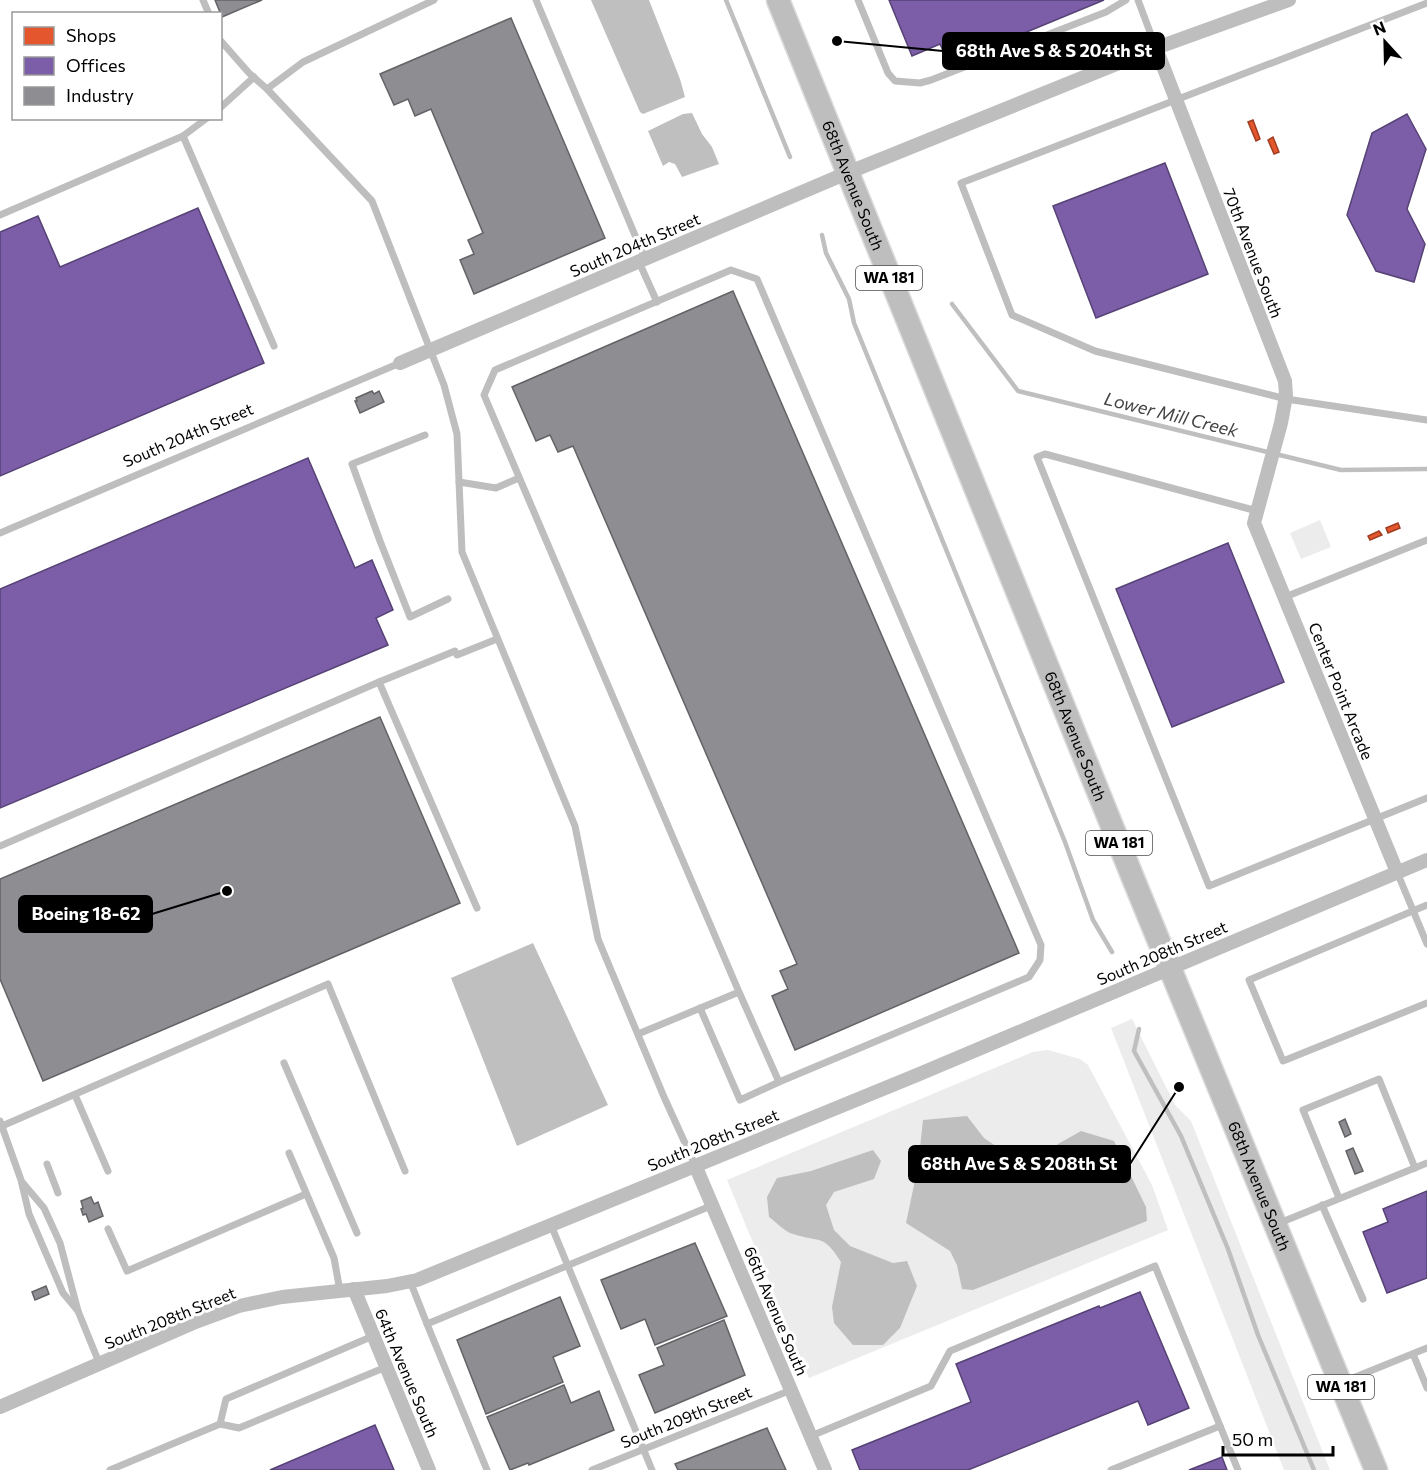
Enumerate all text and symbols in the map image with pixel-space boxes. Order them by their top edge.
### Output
legend [12,12,222,120]
north arrow [1355,12,1415,72]
text: N [1370,17,1388,39]
text: Shops [66,24,116,46]
callout: 68th Ave S & S 204th St [943,33,1164,69]
text: 68th Ave S & S 204th St [956,39,1153,61]
text: Offices [66,54,126,76]
text: Industry [66,84,134,106]
street label: 68th Avenue South [819,118,888,253]
street label: 70th Avenue South [1220,185,1287,320]
street label: South 204th Street [567,208,703,281]
road number: WA 181 [856,266,922,290]
water label: Lower Mill Creek [1102,387,1242,442]
street label: South 204th Street [120,398,256,471]
street label: Center Point Arcade [1305,619,1378,762]
street label: 68th Avenue South [1041,668,1111,804]
road number: WA 181 [1086,831,1152,855]
callout: Boeing 18-62 [19,896,152,932]
text: Boeing 18-62 [31,902,141,924]
street label: South 208th Street [1094,916,1230,989]
street label: South 208th Street [645,1104,782,1175]
street label: 68th Avenue South [1225,1118,1295,1253]
callout: 68th Ave S & S 208th St [909,1146,1130,1182]
text: 68th Ave S & S 208th St [921,1152,1118,1174]
street label: 66th Avenue South [741,1243,812,1378]
street label: South 208th Street [102,1282,239,1353]
street label: 64th Avenue South [372,1306,443,1440]
road number: WA 181 [1308,1375,1374,1399]
street label: South 209th Street [618,1381,755,1452]
scale bar [1223,1419,1332,1457]
text: 50 m [1232,1428,1273,1450]

